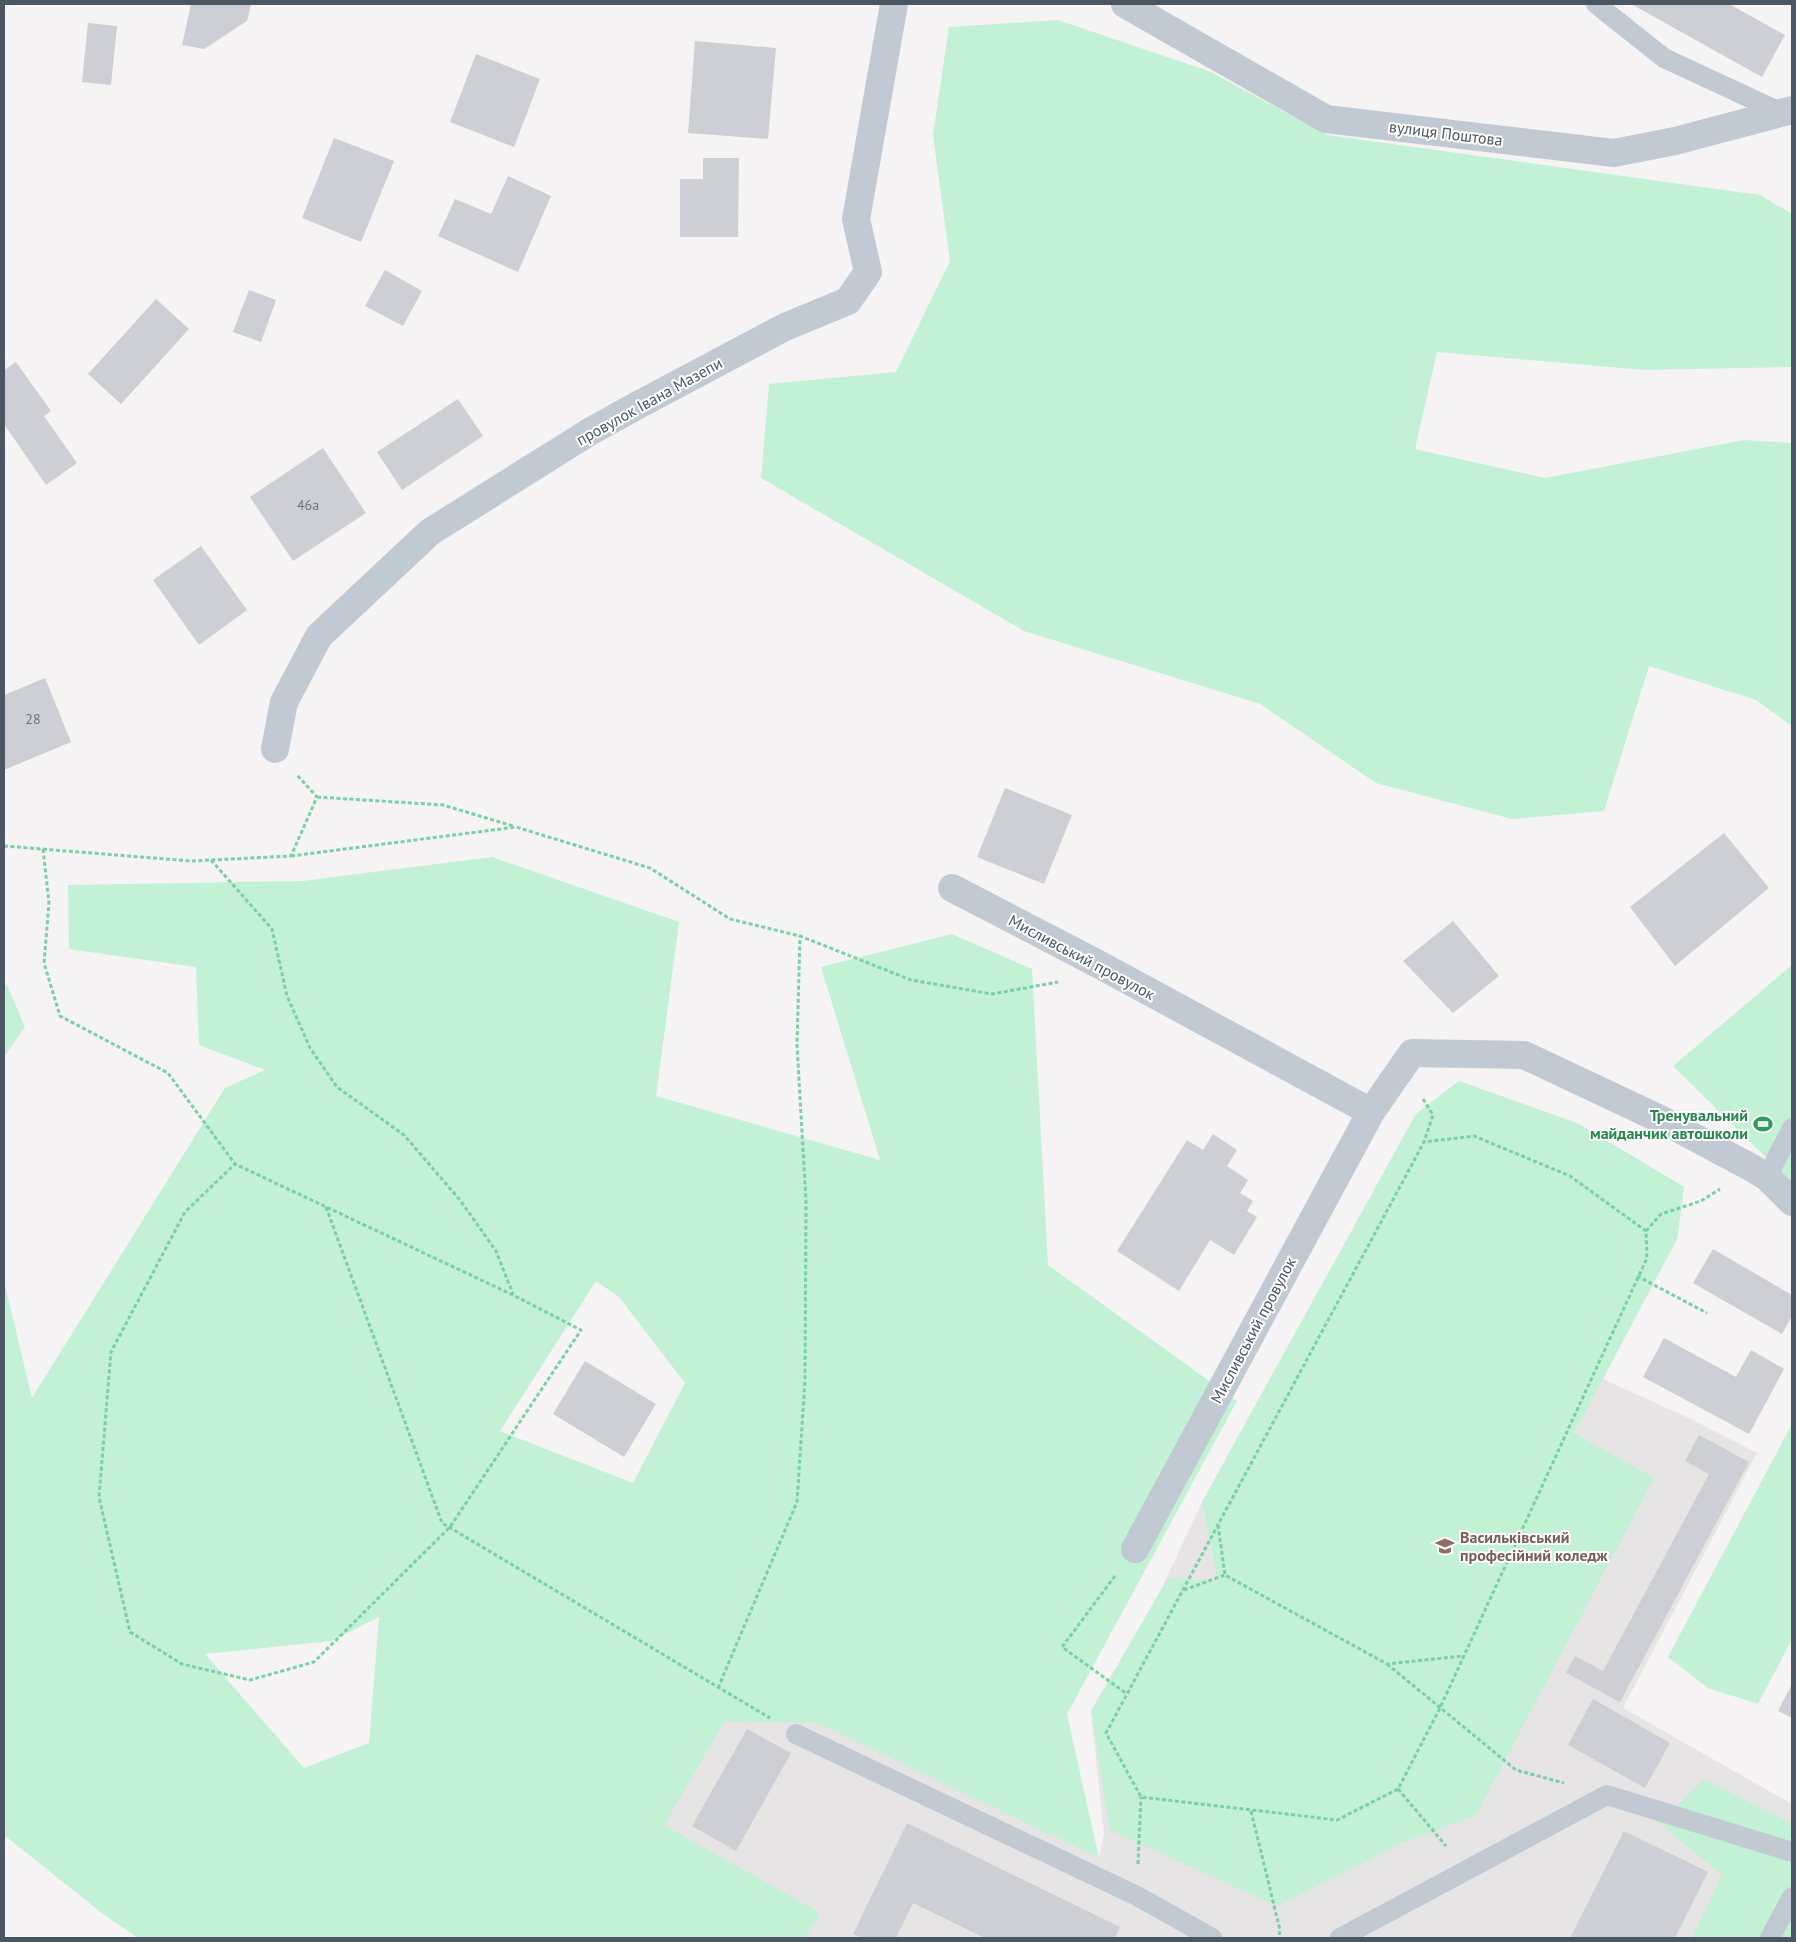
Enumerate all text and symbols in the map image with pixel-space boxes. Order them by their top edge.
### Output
street label: вулиця Поштова [1388,116,1504,150]
street label: провулок Івана Мазепи [572,352,726,450]
house number: 46а [297,496,319,514]
house number: 28 [25,710,41,728]
street label: Мисливський провулок [1005,910,1159,1004]
place label: Тренувальний майданчик автошколи [1590,1105,1748,1143]
sports icon: Тренувальний майданчик автошколи [1752,1113,1774,1135]
street label: Мисливський провулок [1206,1253,1300,1407]
place label: Васильківський професійний коледж [1460,1527,1609,1565]
school or university icon: Васильківський професійний коледж [1434,1535,1456,1557]

